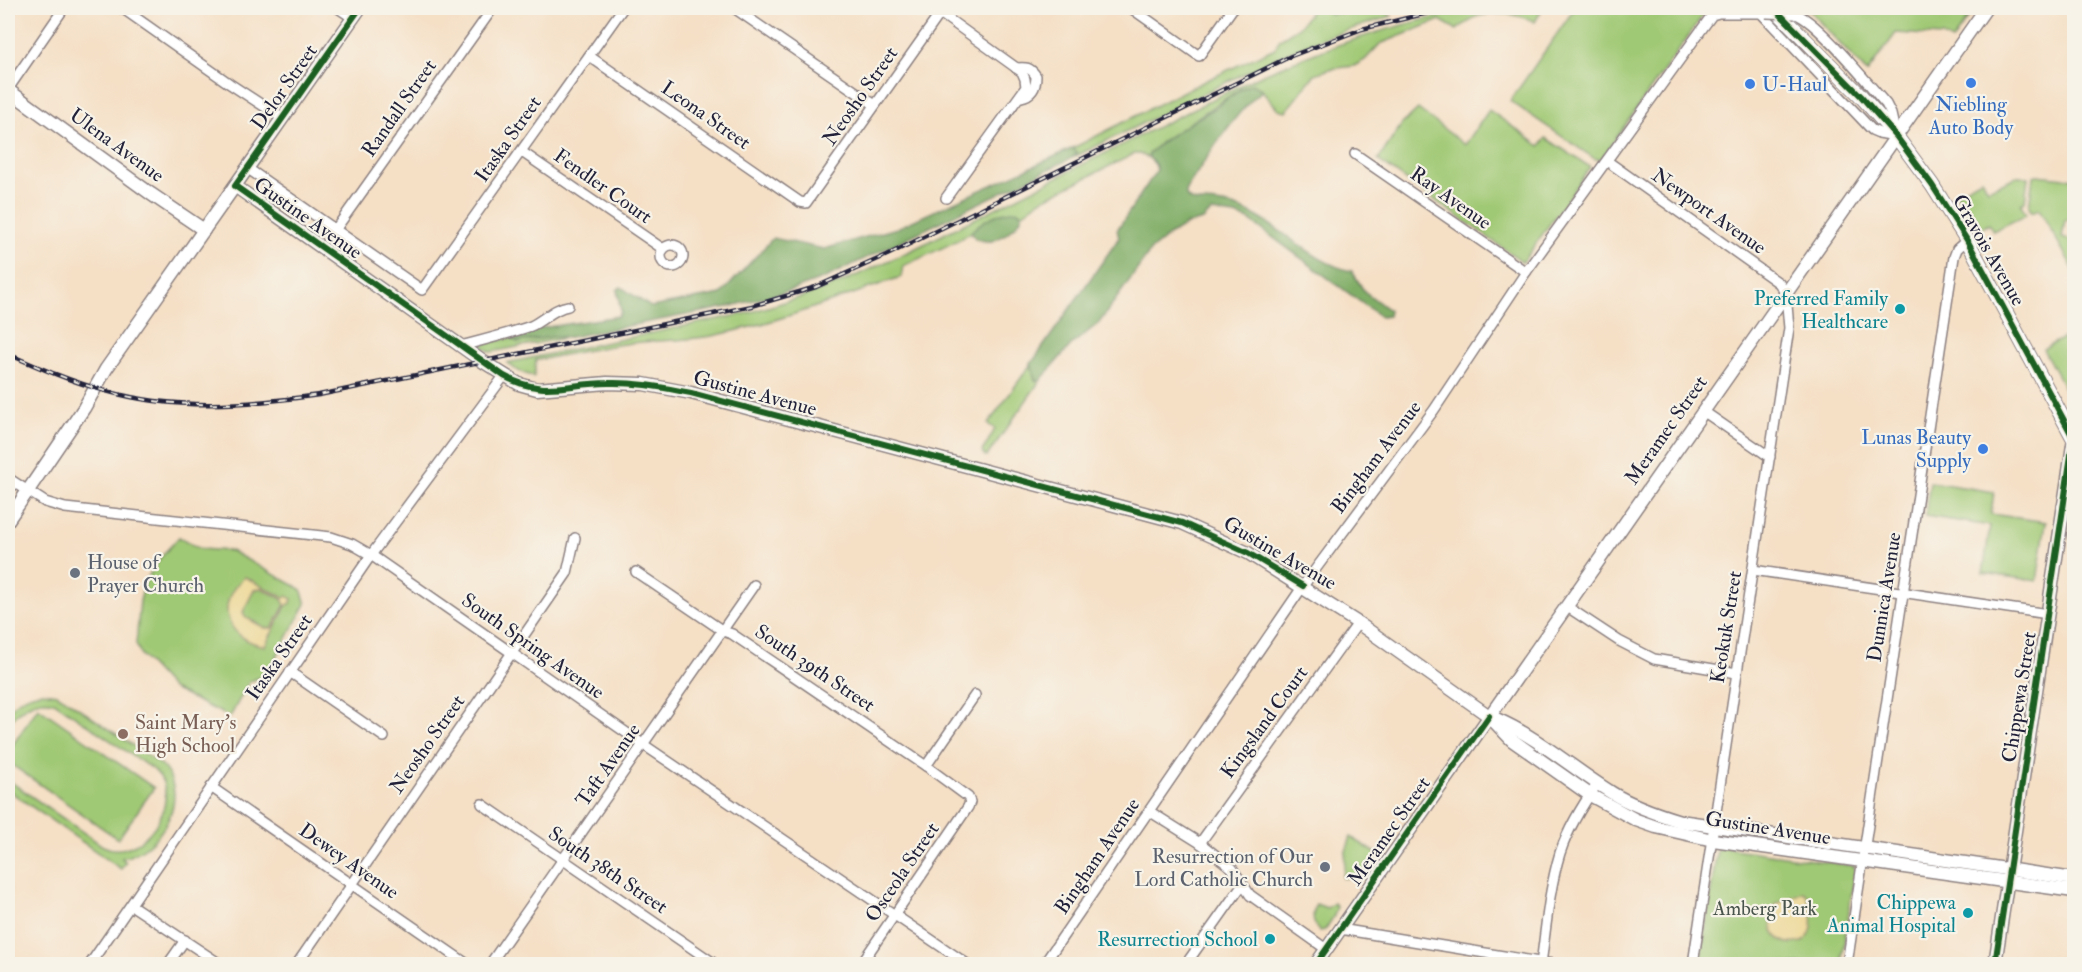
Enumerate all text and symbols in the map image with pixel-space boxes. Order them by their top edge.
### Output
street label: Delor Street [245,39,323,135]
street label: Neosho Street [817,41,903,150]
street label: Randall Street [356,54,442,162]
place label: U-Haul [1762,72,1827,97]
street label: Leona Street [656,75,756,155]
marker: Niebling Auto Body [1964,76,1978,90]
marker: U-Haul [1743,77,1757,91]
street label: Itaska Street [469,91,547,187]
place label: Niebling Auto Body [1928,92,2014,140]
street label: Ulena Avenue [65,102,169,188]
street label: Fendler Court [549,143,657,229]
street label: Ray Avenue [1406,161,1496,235]
street label: Newport Avenue [1646,162,1771,260]
street label: Gustine Avenue [249,171,367,265]
street label: Gravois Avenue [1947,190,2031,310]
place label: Preferred Family Healthcare [1754,286,1889,334]
marker: Preferred Family Healthcare [1893,302,1907,316]
street label: Gustine Avenue [691,365,819,421]
street label: Meramec Street [1619,370,1713,489]
street label: Bingham Avenue [1325,396,1427,518]
place label: Lunas Beauty Supply [1861,425,1972,474]
marker: Lunas Beauty Supply [1976,442,1990,456]
street label: Gustine Avenue [1219,511,1341,595]
street label: Dunnica Avenue [1861,530,1907,664]
place label: House of Prayer Church [87,550,204,598]
marker: House of Prayer Church [68,566,82,580]
street label: Keokuk Street [1705,569,1747,685]
street label: South Spring Avenue [456,587,609,705]
street label: Itaska Street [240,609,318,705]
street label: South 39th Street [750,619,880,718]
street label: Chippewa Street [1996,629,2043,764]
street label: Kingsland Court [1215,661,1313,783]
street label: Neosho Street [384,689,470,798]
place label: Saint Mary's High School [135,710,236,758]
street label: Taft Avenue [570,719,646,811]
marker: Saint Mary's High School [116,727,130,741]
street label: Meramec Street [1342,771,1436,890]
street label: Bingham Avenue [1049,793,1145,919]
street label: Gustine Avenue [1704,806,1832,850]
street label: Dewey Avenue [294,817,404,905]
street label: Osceola Street [860,817,945,927]
street label: South 38th Street [544,821,673,919]
place label: Resurrection of Our Lord Catholic Church [1134,844,1314,892]
marker: Resurrection of Our Lord Catholic Church [1318,860,1332,874]
place label: Chippewa Animal Hospital [1826,890,1957,939]
park label: Amberg Park [1712,896,1817,921]
marker: Chippewa Animal Hospital [1961,906,1975,920]
place label: Resurrection School [1097,927,1258,952]
marker: Resurrection School [1263,932,1277,946]

